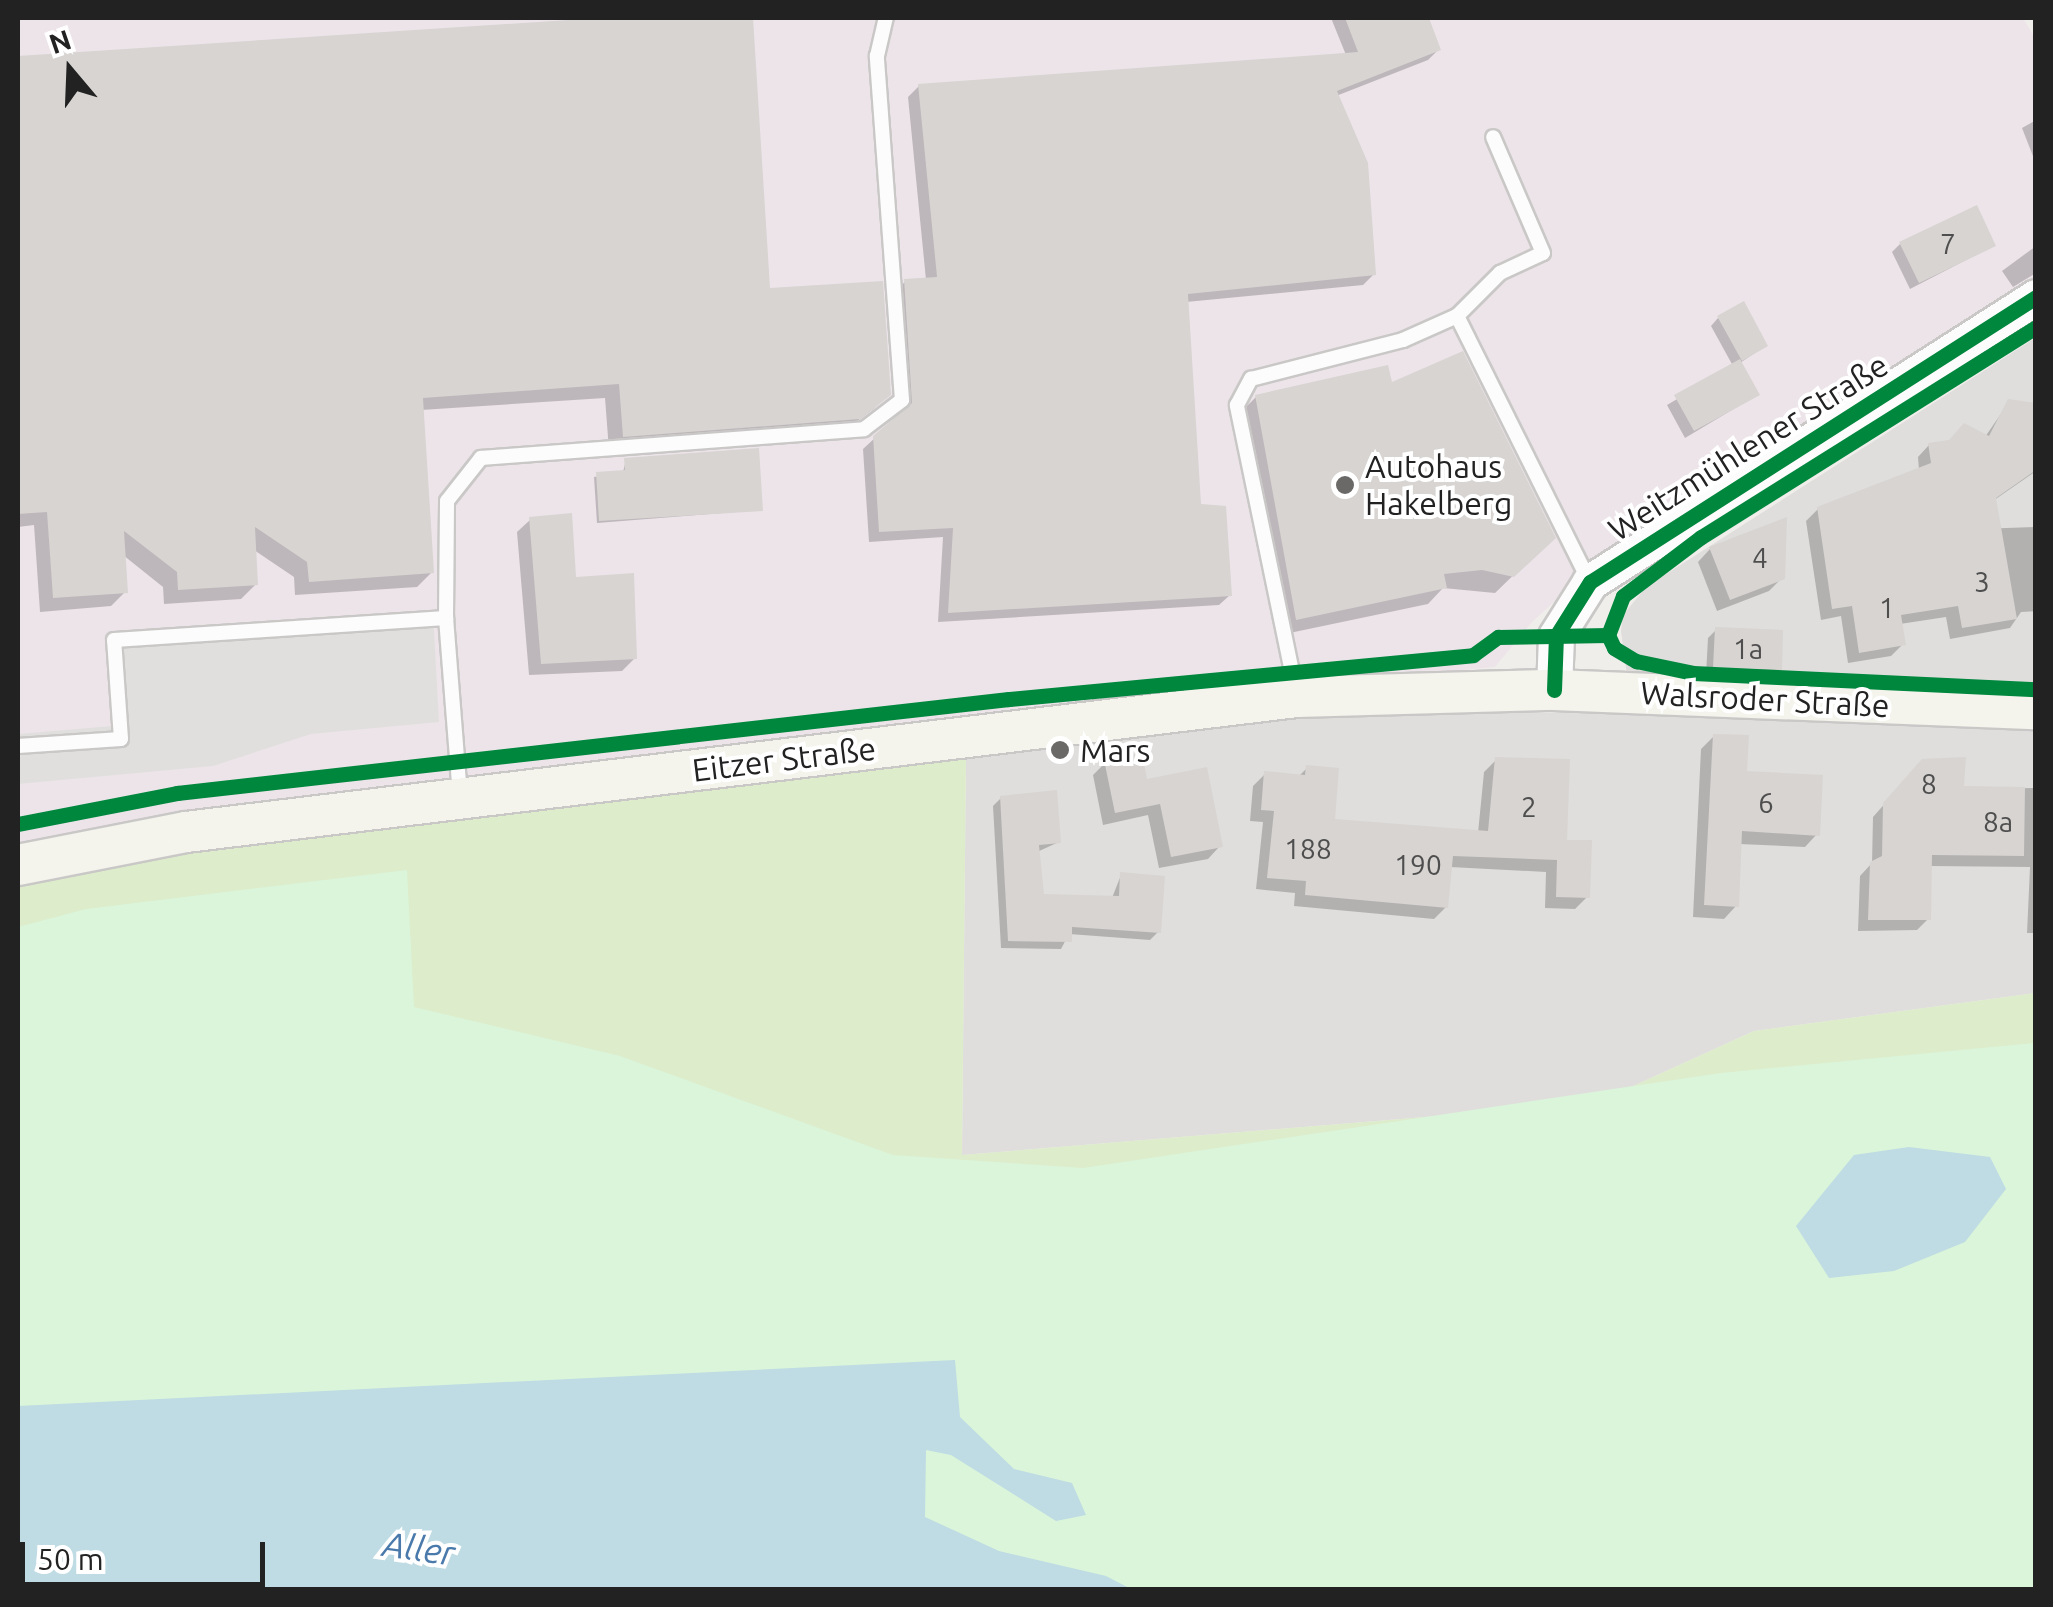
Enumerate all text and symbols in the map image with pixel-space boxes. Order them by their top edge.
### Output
north arrow [20,20,120,120]
text: N [45,23,75,59]
house number: 7 [1940,227,1956,261]
street label: Weitzmühlener Straße [1601,345,1895,549]
place label: Autohaus Hakelberg [1365,448,1512,523]
marker: Autohaus Hakelberg [1334,474,1356,496]
house number: 4 [1752,541,1768,575]
house number: 3 [1974,565,1990,599]
house number: 1 [1879,591,1895,625]
house number: 1a [1733,632,1763,666]
street label: Walsroder Straße [1640,673,1890,725]
street label: Eitzer Straße [690,729,878,789]
place label: Mars [1080,731,1150,769]
marker: Mars [1049,739,1071,761]
house number: 8 [1921,767,1937,801]
house number: 6 [1758,786,1774,820]
house number: 2 [1521,790,1537,824]
house number: 8a [1983,805,2013,839]
house number: 188 [1284,832,1332,866]
house number: 190 [1394,848,1442,882]
scale bar [25,1522,270,1584]
water label: Aller [380,1522,458,1574]
text: 50 m [37,1542,104,1576]

